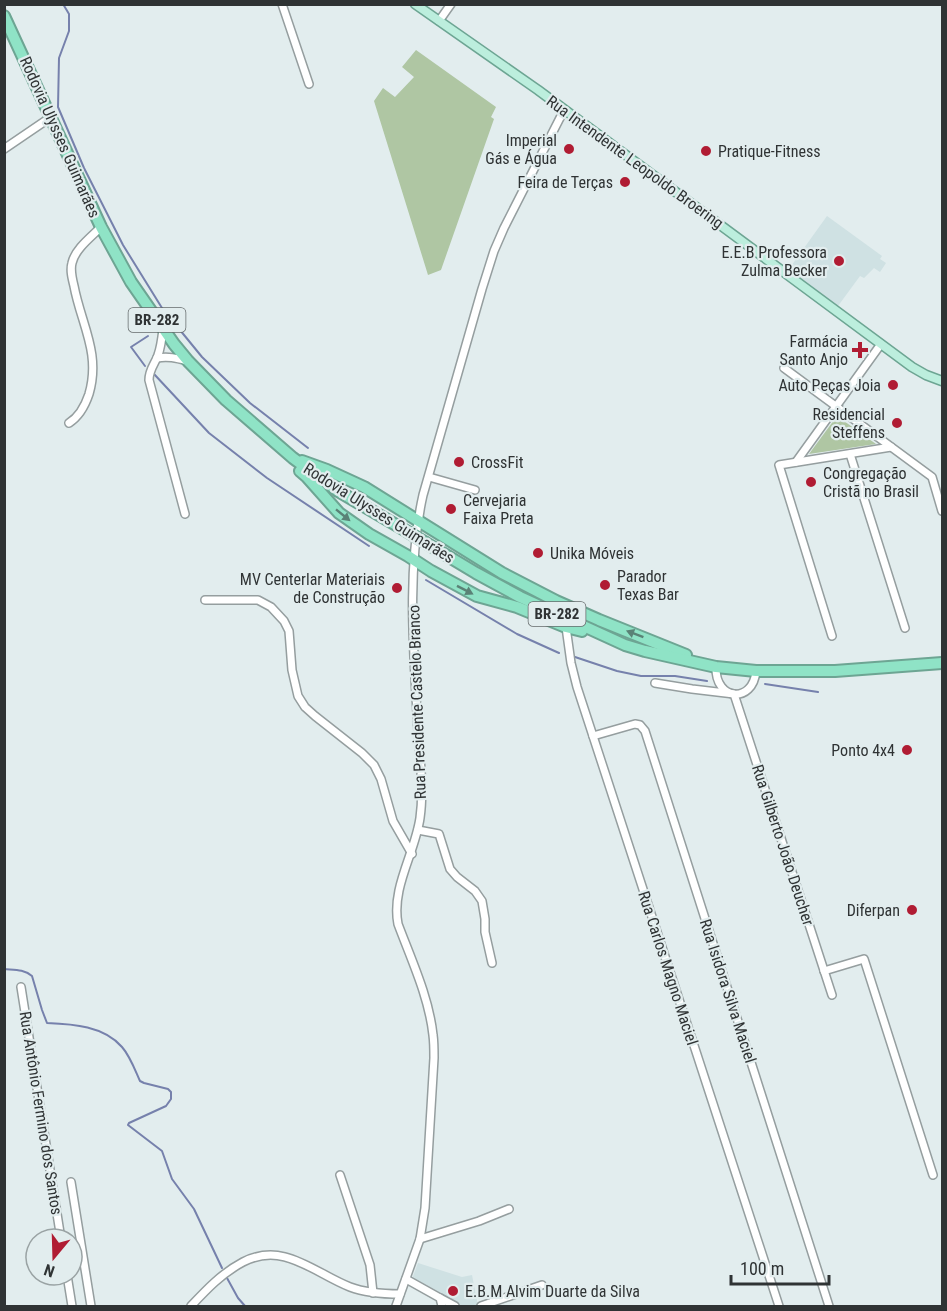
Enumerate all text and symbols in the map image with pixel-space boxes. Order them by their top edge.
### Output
street label: Rodovia Ulysses Guimarães [16,54,104,220]
street label: Rua Intendente Leopoldo Broering [543,91,727,233]
place label: Imperial Gás e Água [485,131,557,168]
marker: Imperial Gás e Água [562,142,576,156]
place label: Pratique-Fitness [718,142,821,161]
marker: Pratique-Fitness [699,144,713,158]
place label: Feira de Terças [517,173,613,192]
marker: Feira de Terças [618,175,632,189]
place label: E.E.B Professora Zulma Becker [721,243,827,280]
marker: E.E.B Professora Zulma Becker [832,254,846,268]
road number: BR-282 [128,308,186,332]
place label: Farmácia Santo Anjo [779,332,848,369]
marker: Farmácia Santo Anjo [853,343,867,357]
place label: Auto Peças Joia [778,376,881,395]
marker: Auto Peças Joia [886,378,900,392]
place label: Residencial Steffens [812,405,885,442]
marker: Residencial Steffens [890,416,904,430]
place label: CrossFit [471,453,524,472]
marker: CrossFit [452,455,466,469]
street label: Rodovia Ulysses Guimarães [300,459,458,567]
place label: Congregação Cristã no Brasil [823,464,919,501]
marker: Congregação Cristã no Brasil [804,475,818,489]
place label: Cervejaria Faixa Preta [463,491,534,528]
marker: Cervejaria Faixa Preta [444,502,458,516]
one-way arrow [335,509,351,522]
place label: Unika Móveis [550,544,634,563]
marker: Unika Móveis [531,546,545,560]
place label: Parador Texas Bar [617,567,679,604]
place label: MV Centerlar Materiais de Construção [240,570,385,607]
marker: Parador Texas Bar [598,578,612,592]
marker: MV Centerlar Materiais de Construção [390,581,404,595]
one-way arrow [456,584,474,594]
road number: BR-282 [528,602,586,626]
street label: Rua Presidente Castelo Branco [404,604,430,800]
one-way arrow [626,629,644,638]
place label: Ponto 4x4 [831,741,895,760]
marker: Ponto 4x4 [900,743,914,757]
street label: Rua Gilberto João Deucher [748,762,818,928]
street label: Rua Carlos Magno Maciel [634,889,702,1047]
place label: Diferpan [847,901,900,920]
marker: Diferpan [905,903,919,917]
street label: Rua Isidora Silva Maciel [696,917,760,1065]
street label: Rua Antônio Fermino dos Santos [16,1010,66,1216]
north arrow [24,1227,84,1287]
scale bar [731,1248,828,1286]
text: 100 m [740,1258,784,1279]
text: N [42,1260,57,1281]
place label: E.B.M Alvim Duarte da Silva [465,1282,640,1301]
marker: E.B.M Alvim Duarte da Silva [446,1284,460,1298]

